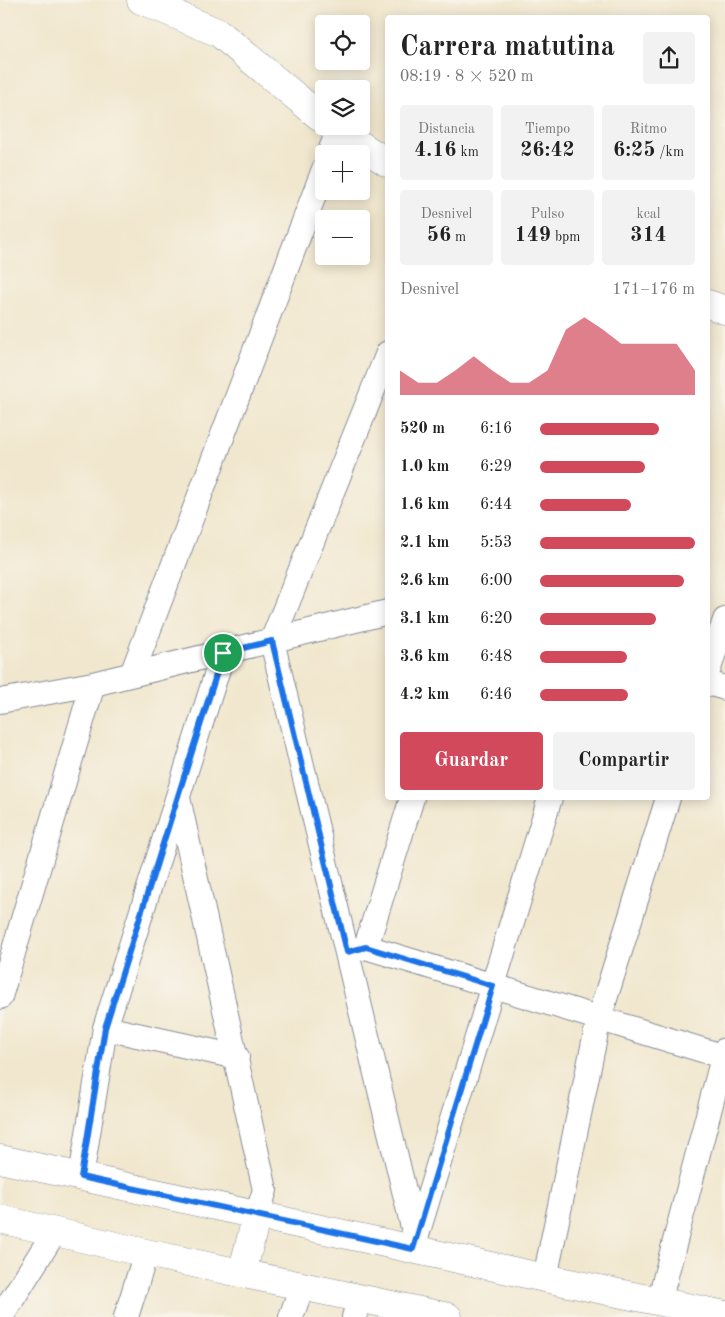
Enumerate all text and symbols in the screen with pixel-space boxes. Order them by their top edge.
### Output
map controls [315,15,370,265]
button: locate [315,15,370,70]
button: share [643,32,695,84]
text: Carrera matutina [400,34,615,62]
text: 08:19 · 8 × 520 m [400,69,533,85]
button: layers [315,80,370,135]
text: Distancia [418,122,475,136]
text: Tiempo [525,122,570,136]
text: Ritmo [630,122,667,136]
text: 4.16 [414,140,457,161]
text: 26:42 [520,140,575,161]
text: 6:25 [613,140,655,161]
button: + [315,145,370,200]
text: km [457,145,479,159]
text: /km [655,145,684,159]
text: Desnivel [421,207,472,221]
text: Pulso [531,207,564,221]
text: kcal [636,207,661,221]
button: − [315,210,370,265]
text: 56 [427,225,451,246]
text: 149 [514,225,551,246]
text: 314 [630,225,667,246]
text: m [451,230,466,244]
text: bpm [551,230,581,244]
text: Desnivel [400,282,459,298]
text: 171–176 m [612,282,695,298]
text: 520 m [400,421,445,437]
text: 6:16 [480,421,512,437]
text: 1.0 km [400,459,449,475]
text: 6:29 [480,459,512,475]
text: 1.6 km [400,497,449,513]
text: 6:44 [480,497,512,513]
text: 2.1 km [400,535,449,551]
text: 5:53 [480,535,512,551]
text: 2.6 km [400,573,449,589]
text: 6:00 [480,573,512,589]
text: 3.1 km [400,611,449,627]
text: 6:20 [480,611,512,627]
pin [202,632,244,674]
icon: arrive [209,639,237,667]
text: 3.6 km [400,649,449,665]
text: 6:48 [480,649,512,665]
text: 4.2 km [400,687,449,703]
text: 6:46 [480,687,512,703]
button: Guardar [400,732,543,790]
button: Compartir [553,732,695,790]

